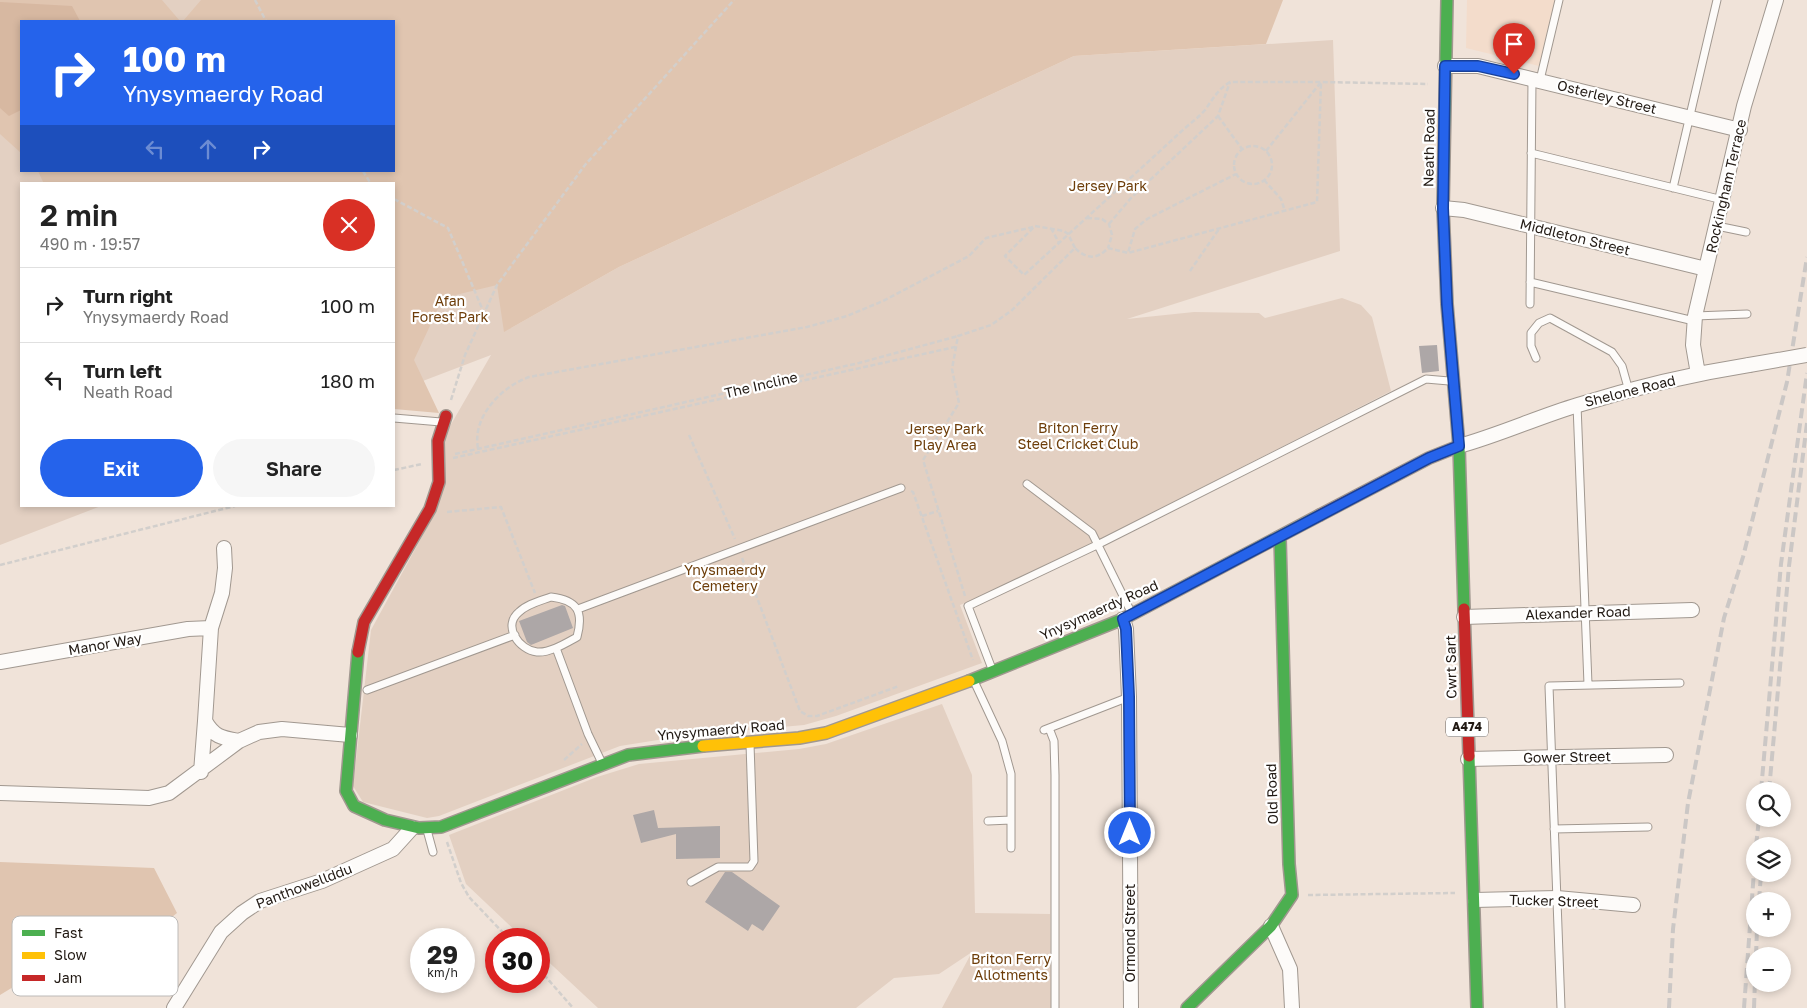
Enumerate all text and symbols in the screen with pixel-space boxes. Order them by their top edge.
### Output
pin [1493,23,1535,74]
icon: arrive [1500,30,1528,58]
text: 100 m [123,38,226,80]
icon: right [40,40,105,105]
street label: Osterley Street [1556,76,1659,117]
text: Ynysymaerdy Road [123,80,323,107]
street label: Neath Road [1419,109,1438,187]
street label: Rockingham Terrace [1702,117,1749,254]
icon: left [141,135,169,163]
icon: ahead [194,135,222,163]
icon: right [247,135,275,163]
park label: Jersey Park [1069,177,1147,194]
text: 2 min [40,197,118,233]
button: close [323,199,375,251]
street label: Middleton Street [1518,215,1632,258]
text: 490 m · 19:57 [40,234,140,254]
text: Turn right [83,284,173,307]
icon: right [40,291,68,319]
park label: Afan Forest Park [412,292,489,325]
text: 100 m [321,294,375,317]
text: Ynysymaerdy Road [83,307,229,327]
text: Turn left [83,359,162,382]
icon: left [40,366,68,394]
street label: The Incline [723,368,799,401]
text: 180 m [321,369,375,392]
street label: Shelone Road [1583,371,1677,410]
text: Neath Road [83,382,173,402]
park label: Briton Ferry Steel Cricket Club [1018,419,1138,452]
park label: Jersey Park Play Area [906,420,984,453]
button: Exit [40,439,203,497]
button: Share [213,439,375,497]
park label: Ynysmaerdy Cemetery [684,561,766,594]
street label: Ynysymaerdy Road [1037,576,1161,643]
street label: Alexander Road [1525,602,1631,623]
street label: Manor Way [67,629,143,658]
street label: Cwrt Sart [1441,635,1460,699]
street label: Ynysymaerdy Road [657,715,785,744]
road number: A474 [1446,718,1488,736]
street label: Gower Street [1523,747,1611,766]
street label: Old Road [1262,763,1281,825]
map controls [1746,782,1791,992]
button: search [1746,782,1791,827]
position arrow [1103,806,1155,858]
button: layers [1746,837,1791,882]
street label: Panthowellddu [253,859,354,912]
street label: Ormond Street [1121,884,1138,982]
street label: Tucker Street [1509,890,1599,911]
button: + [1746,892,1791,937]
legend [12,916,178,996]
text: Fast [54,924,83,941]
speed limit sign: 30 [485,928,550,993]
text: 29 [427,939,458,970]
text: Slow [54,946,87,963]
button: − [1746,947,1791,992]
park label: Briton Ferry Allotments [971,950,1051,983]
text: km/h [427,965,458,980]
text: Jam [54,969,82,986]

